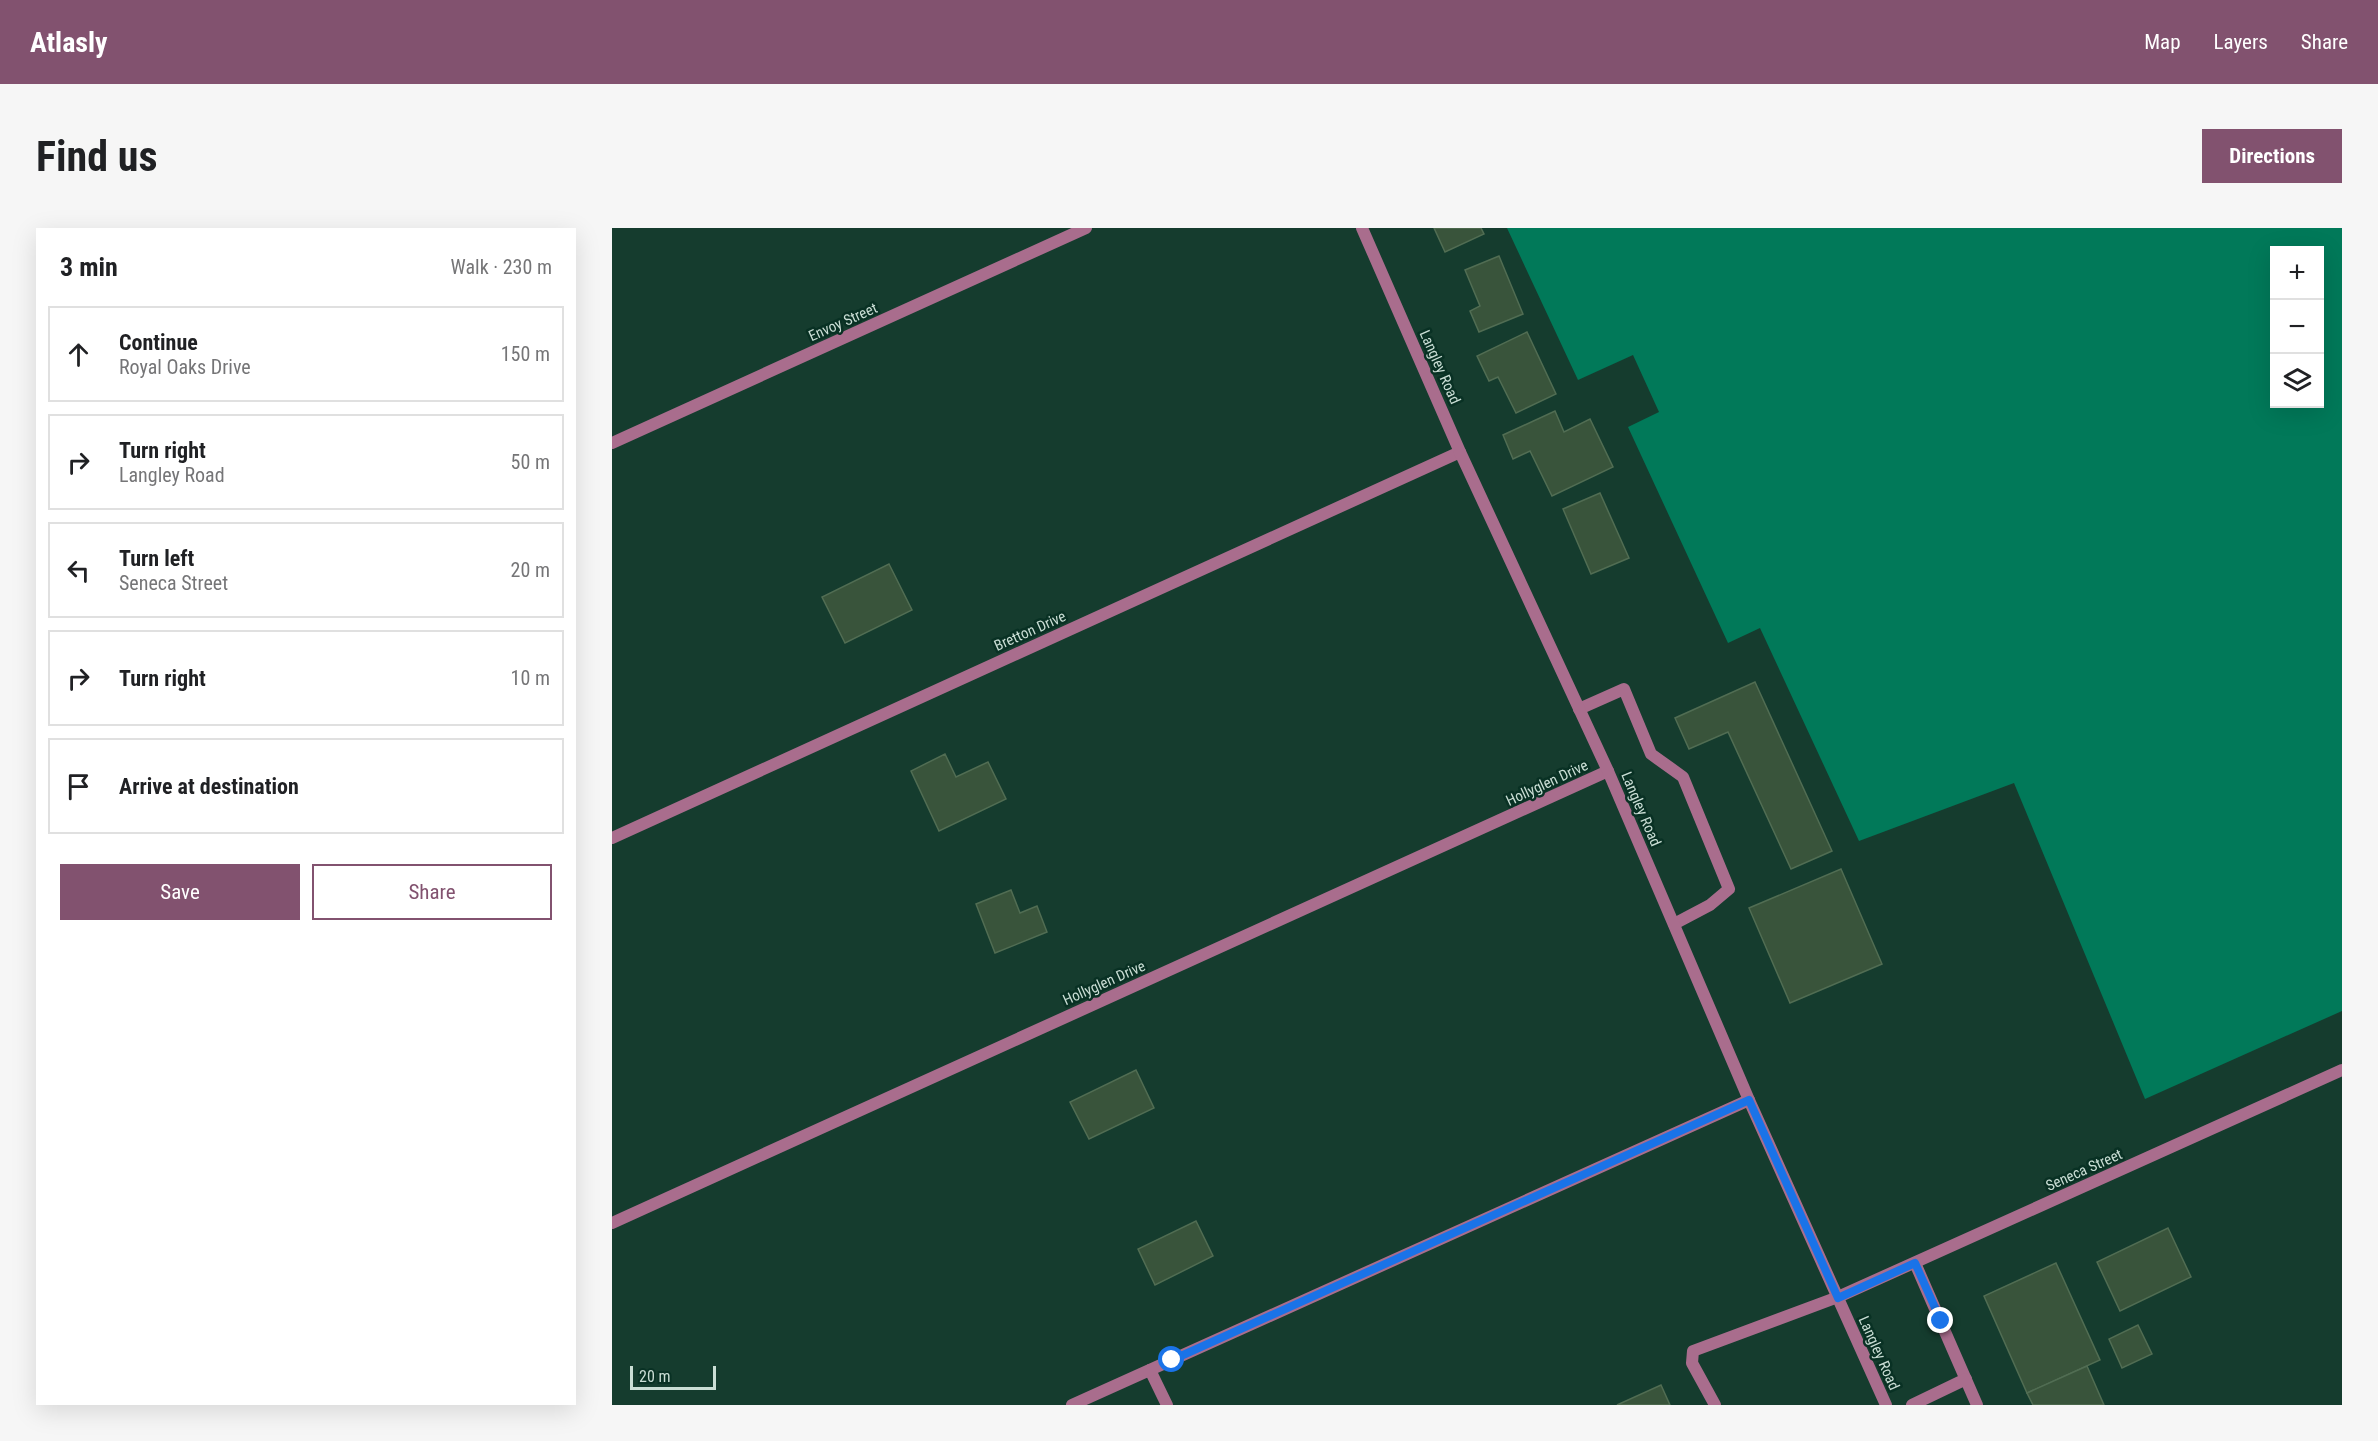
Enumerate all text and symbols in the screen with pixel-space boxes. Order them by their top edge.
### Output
text: Atlasly [30,26,108,59]
text: Map [2144,30,2181,54]
text: Layers [2214,30,2268,54]
text: Share [2301,30,2348,54]
button: Directions [2202,129,2342,183]
text: Find us [36,132,157,181]
map controls [2270,246,2324,408]
button: + [2270,246,2324,300]
text: 3 min [60,252,118,282]
text: Walk · 230 m [451,255,552,279]
street label: Envoy Street [806,299,880,345]
button: − [2270,300,2324,354]
street label: Langley Road [1416,327,1464,407]
text: Continue [119,330,198,355]
icon: ahead [62,338,95,371]
text: 150 m [501,342,550,366]
button: layers [2270,354,2324,408]
text: Royal Oaks Drive [119,355,251,379]
text: Turn right [119,438,206,463]
icon: right [62,446,95,479]
text: 50 m [511,450,550,474]
text: Langley Road [119,463,225,487]
text: Turn left [119,546,194,571]
icon: left [62,554,95,587]
text: 20 m [511,558,550,582]
text: Seneca Street [119,571,228,595]
street label: Bretton Drive [991,607,1069,655]
icon: right [62,662,95,695]
text: Turn right [119,666,206,691]
text: 10 m [511,666,550,690]
street label: Hollyglen Drive [1503,756,1591,810]
street label: Langley Road [1617,769,1665,849]
icon: arrive [62,770,95,803]
text: Arrive at destination [119,774,299,799]
button: Save [60,864,300,920]
button: Share [312,864,552,920]
street label: Hollyglen Drive [1060,957,1148,1009]
street label: Seneca Street [2043,1145,2125,1195]
route end [1927,1307,1953,1333]
street label: Langley Road [1855,1313,1903,1393]
route start [1158,1346,1184,1372]
scale bar [630,1363,716,1390]
text: 20 m [639,1367,671,1386]

